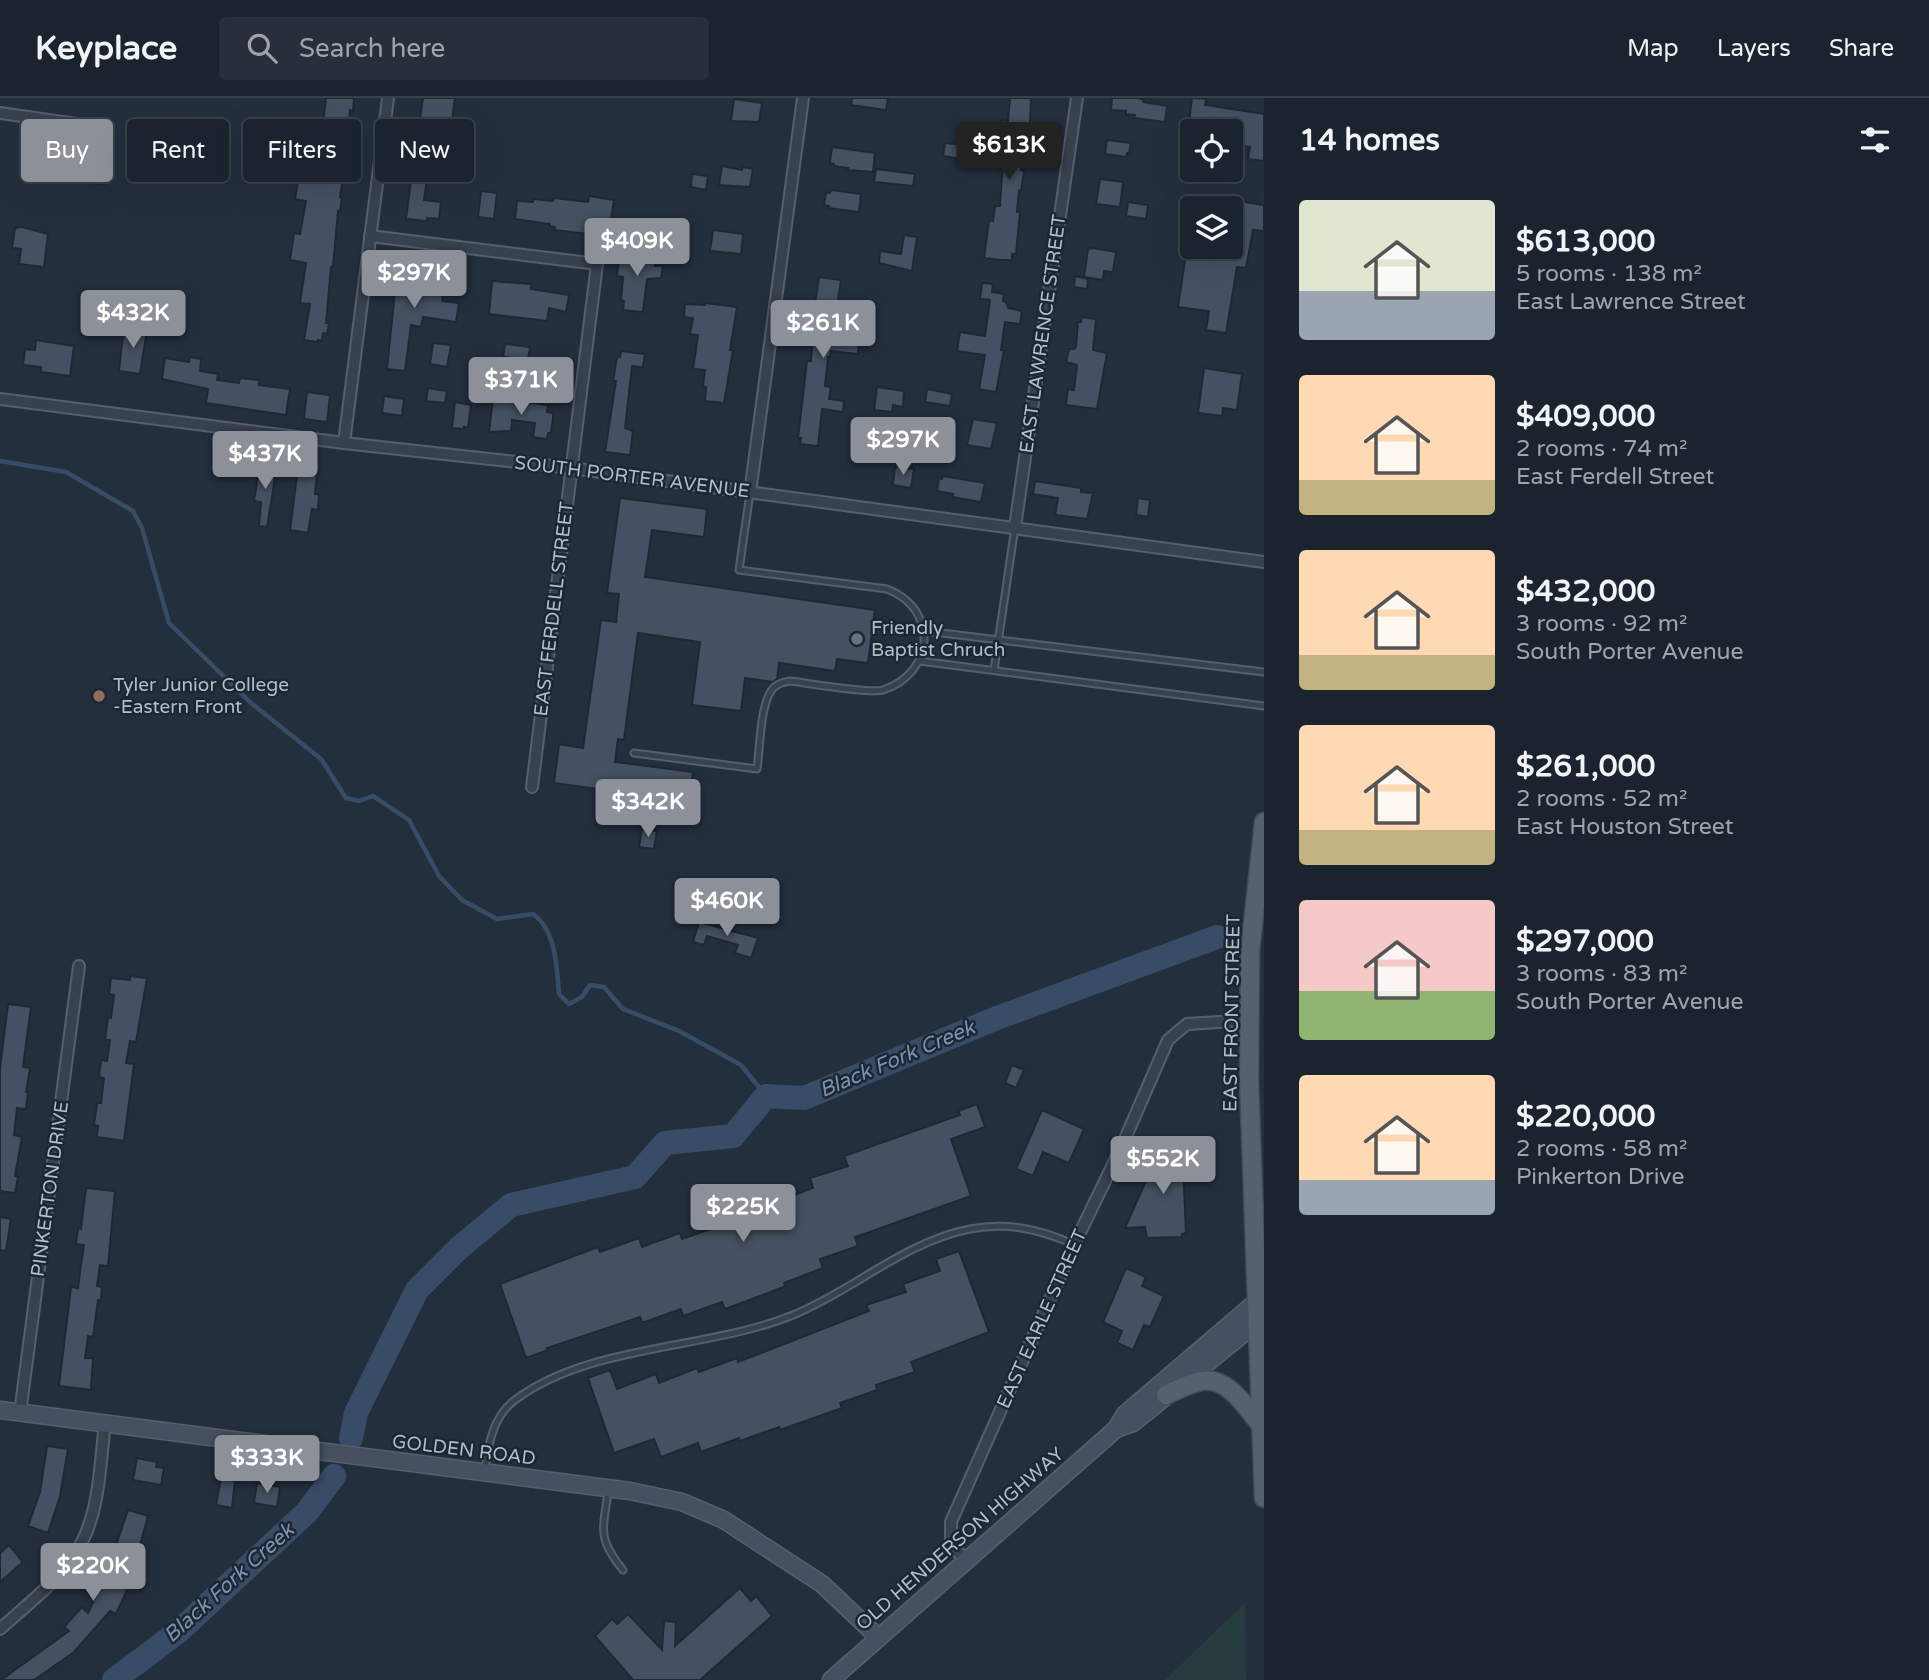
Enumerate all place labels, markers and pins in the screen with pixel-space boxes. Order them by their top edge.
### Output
pin: $613K [960,122,1058,182]
pin: $409K [588,218,686,278]
pin: $297K [365,250,463,310]
pin: $432K [84,290,182,350]
pin: $261K [774,300,872,360]
pin: $371K [472,358,570,417]
pin: $297K [854,418,952,477]
pin: $437K [216,432,314,491]
place label: Friendly Baptist Chruch [871,617,1005,661]
marker: Friendly Baptist Chruch [849,631,865,647]
place label: Tyler Junior College -Eastern Front [113,674,289,718]
marker: Tyler Junior College -Eastern Front [91,688,107,704]
pin: $342K [599,780,697,839]
pin: $460K [678,878,776,938]
pin: $552K [1114,1136,1212,1196]
pin: $225K [694,1184,792,1244]
pin: $333K [218,1436,316,1495]
pin: $220K [44,1544,142,1603]

